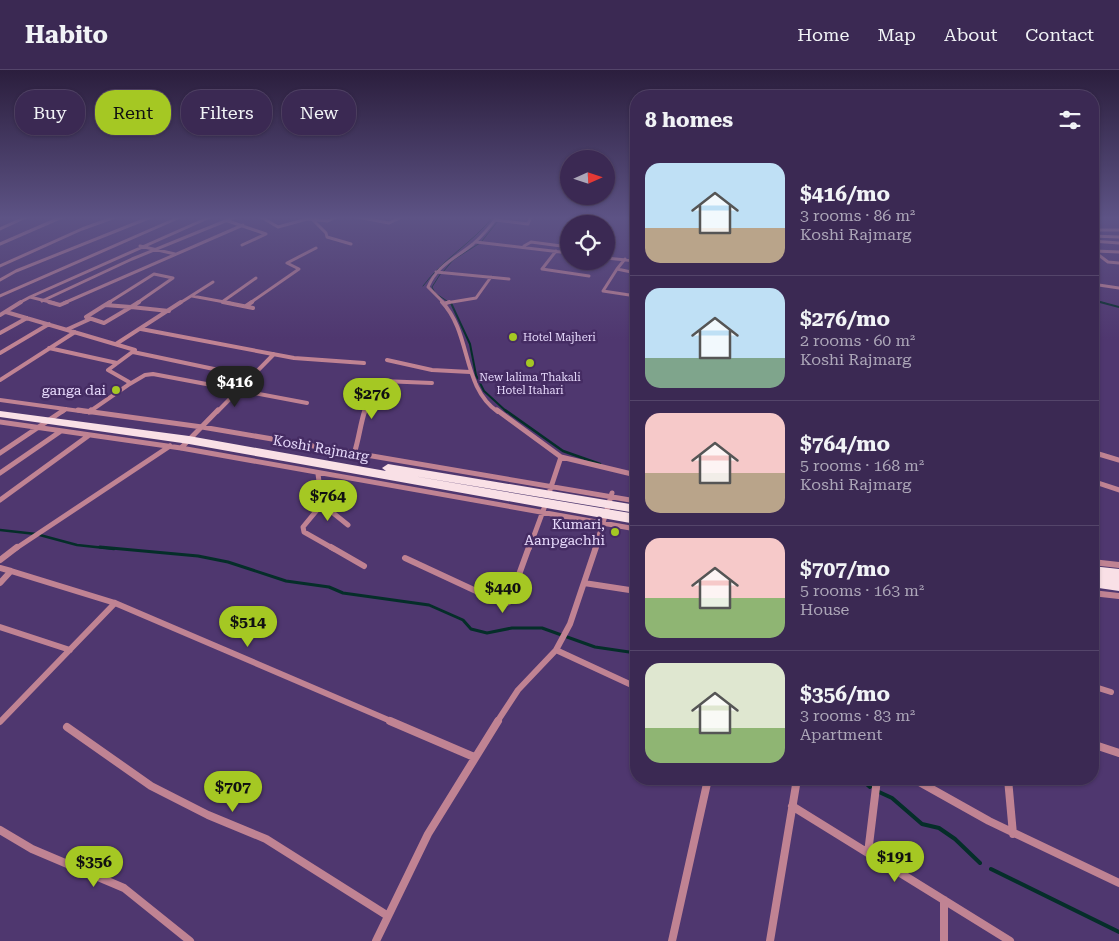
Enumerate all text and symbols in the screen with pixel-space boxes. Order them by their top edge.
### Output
text: Habito [25,21,108,49]
text: Home [797,24,849,45]
text: Map [877,24,916,45]
text: About [944,24,997,45]
text: Contact [1025,24,1094,45]
chip: Buy [15,90,85,135]
chip: Rent [95,90,171,135]
chip: Filters [181,90,272,135]
chip: New [282,90,356,135]
icon: filters [1056,106,1084,134]
text: 8 homes [645,108,733,132]
north arrow [560,150,615,205]
map controls [560,150,615,270]
text: $416/mo [800,182,890,206]
icon: home [685,183,745,243]
text: 3 rooms · 86 m² [800,206,915,225]
button: locate [560,215,615,270]
text: Koshi Rajmarg [800,225,911,244]
text: $276/mo [800,307,890,331]
icon: home [685,308,745,368]
marker: Hotel Majheri [507,331,519,343]
place label: Hotel Majheri [523,331,596,344]
text: 2 rooms · 60 m² [800,331,915,350]
text: Koshi Rajmarg [800,350,911,369]
marker: New lalima Thakali Hotel Itahari [524,357,536,369]
pin: $416 [205,366,265,408]
place label: New lalima Thakali Hotel Itahari [479,371,581,397]
text: $416 [217,372,253,391]
pin: $276 [342,378,402,420]
place label: ganga dai [42,382,107,398]
marker: ganga dai [110,384,122,396]
text: $276 [354,384,390,403]
street label: Koshi Rajmarg [272,432,370,464]
text: $764/mo [800,432,890,456]
icon: home [685,433,745,493]
text: 5 rooms · 168 m² [800,456,924,475]
text: Koshi Rajmarg [800,475,911,494]
pin: $764 [298,480,358,522]
text: $764 [310,486,346,505]
place label: Kumari, Aanpgachhi [524,516,606,548]
marker: Kumari, Aanpgachhi [609,526,621,538]
text: $707/mo [800,557,890,581]
icon: home [685,558,745,618]
pin: $440 [473,572,533,614]
text: $440 [485,578,521,597]
text: 5 rooms · 163 m² [800,581,924,600]
text: House [800,600,849,619]
pin: $514 [218,606,278,648]
text: $514 [230,612,266,631]
text: $356/mo [800,682,890,706]
icon: home [685,683,745,743]
text: 3 rooms · 83 m² [800,706,915,725]
text: Apartment [800,725,883,744]
pin: $707 [203,770,263,813]
text: $707 [215,777,251,796]
pin: $191 [865,840,925,883]
pin: $356 [64,846,124,888]
text: $191 [877,847,913,866]
text: $356 [76,852,112,871]

